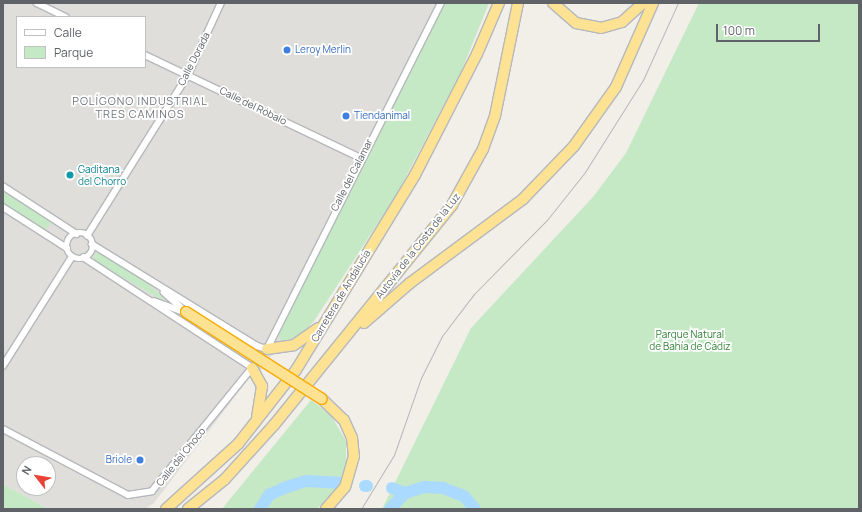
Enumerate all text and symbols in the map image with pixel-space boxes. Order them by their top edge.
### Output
legend [16,16,146,68]
scale bar [718,16,822,42]
text: 100 m [723,22,755,39]
text: Calle [54,24,82,41]
street label: Calle Dorada [175,30,213,88]
text: Parque [54,44,93,61]
place label: Leroy Merlin [295,44,351,56]
marker: Leroy Merlin [282,45,292,55]
street label: Calle del Róbalo [217,85,289,127]
district label: POLÍGONO INDUSTRIAL TRES CAMINOS [72,95,208,121]
place label: Tiendanimal [354,110,410,122]
marker: Tiendanimal [341,111,351,121]
street label: Calle del Calamar [329,137,375,213]
place label: Gaditana del Chorro [78,163,126,186]
marker: Gaditana del Chorro [65,170,75,180]
street label: Autovía de la Costa de la Luz [373,191,463,301]
street label: Carretera de Andalucía [309,248,373,344]
park label: Parque Natural de Bahía de Cádiz [649,328,731,352]
street label: Calle del Choco [154,425,208,489]
place label: Briole [106,454,132,466]
marker: Briole [135,455,145,465]
north arrow [16,456,56,496]
text: N [18,463,35,477]

